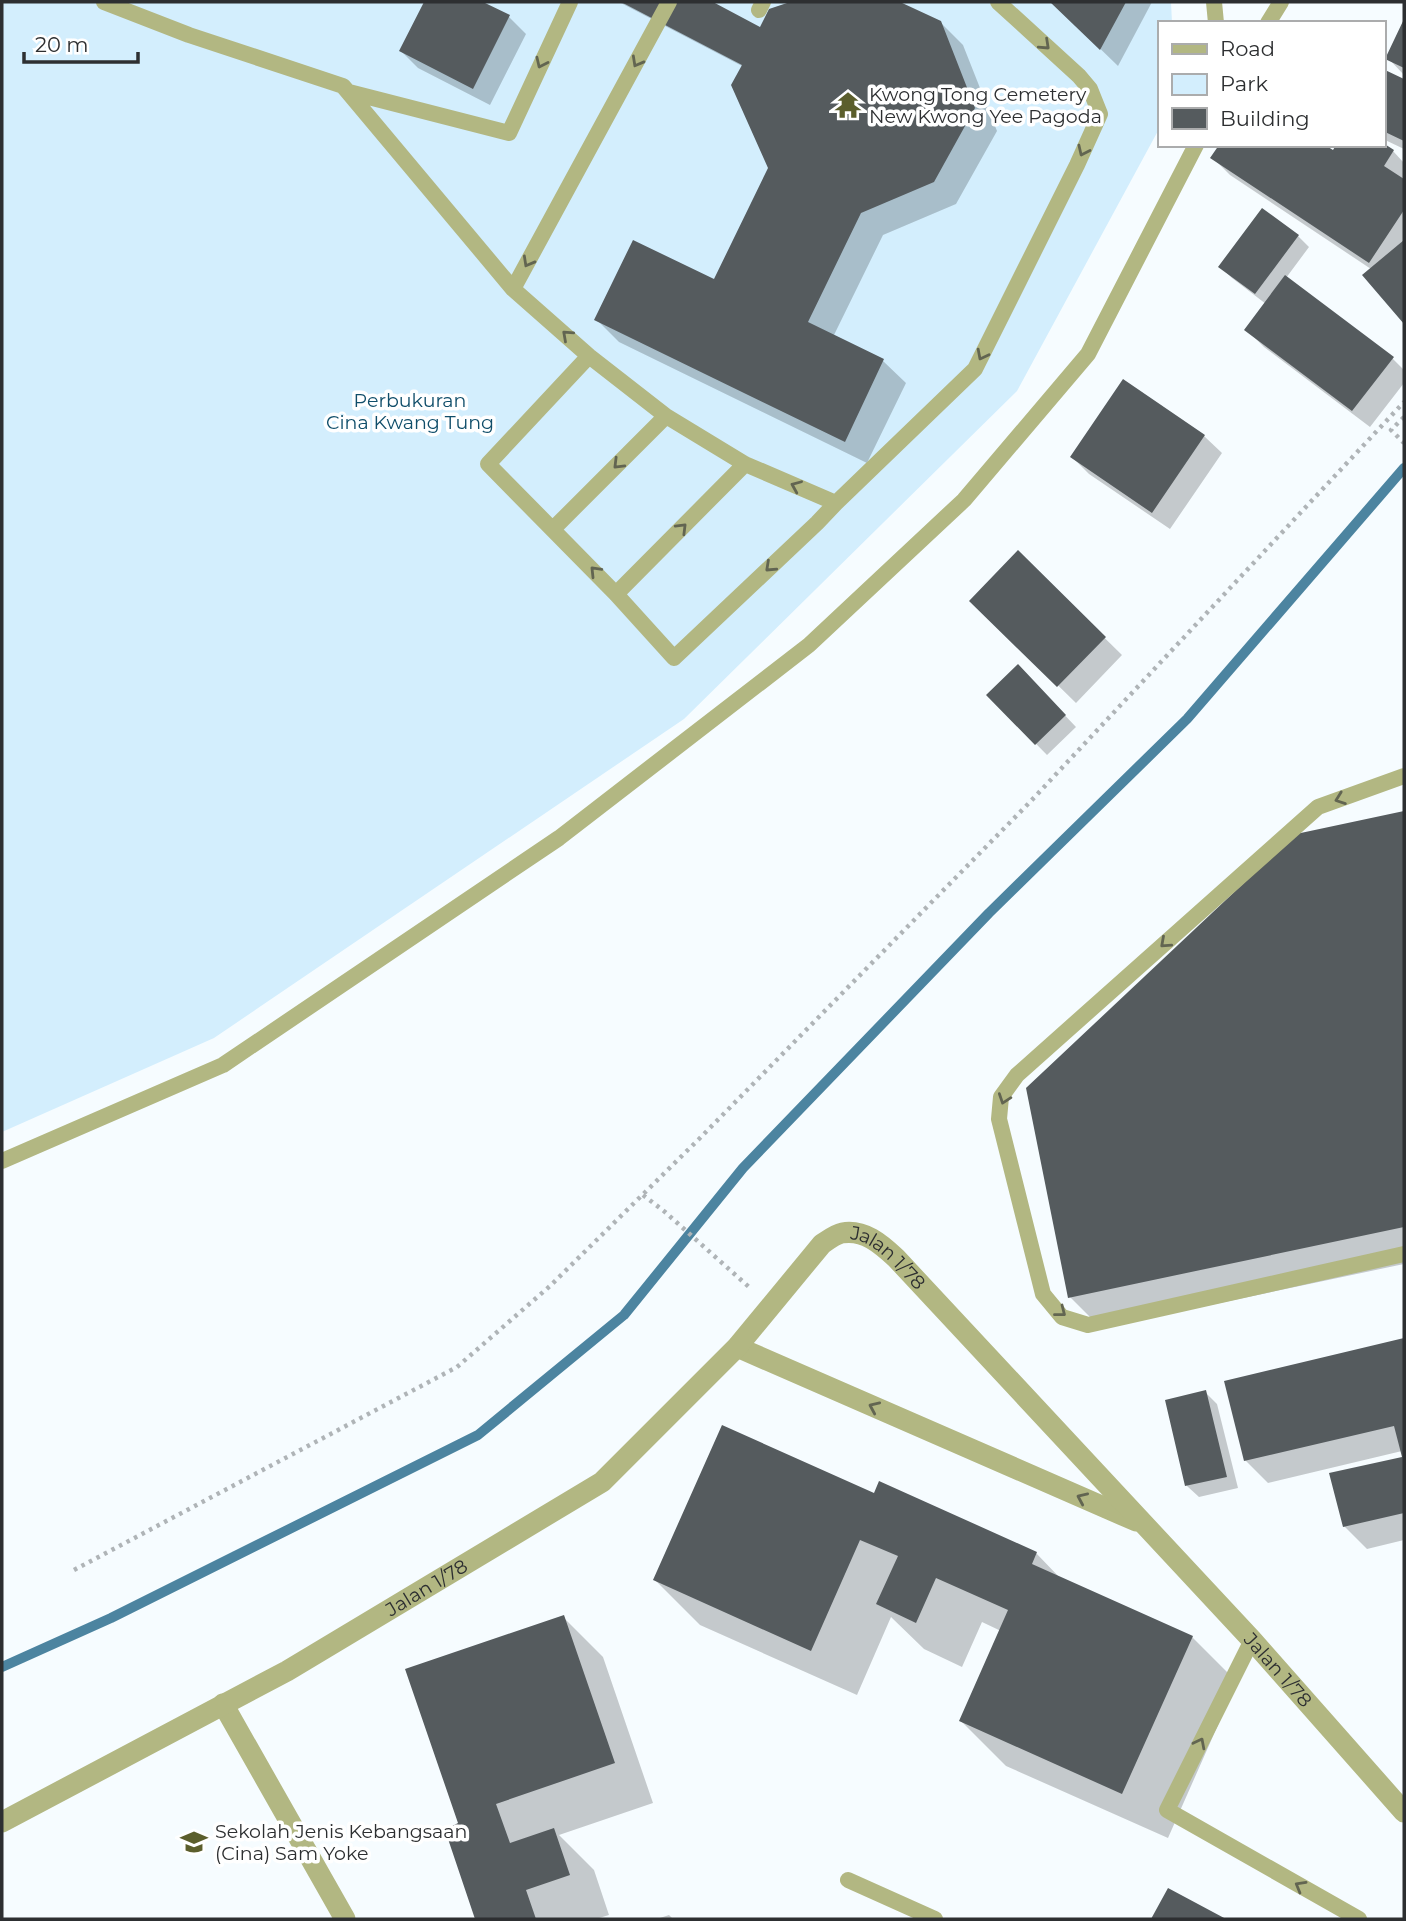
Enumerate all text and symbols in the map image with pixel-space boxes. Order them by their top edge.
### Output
scale bar [24,21,138,65]
legend [1158,21,1385,147]
text: 20 m [35,32,89,57]
one-way arrow [1037,36,1050,49]
text: Road [1220,36,1275,61]
one-way arrow [632,54,645,67]
one-way arrow [535,56,549,69]
text: Park [1220,71,1268,96]
place label: Kwong Tong Cemetery New Kwong Yee Pagoda [869,83,1102,128]
temple icon: Kwong Tong Cemetery New Kwong Yee Pagoda [833,90,863,120]
text: Building [1220,106,1310,131]
one-way arrow [1077,144,1091,156]
one-way arrow [523,254,536,267]
one-way arrow [562,330,575,343]
one-way arrow [976,348,990,360]
park label: Perbukuran Cina Kwang Tung [326,389,494,434]
one-way arrow [613,456,626,469]
one-way arrow [791,480,803,494]
one-way arrow [673,523,686,536]
one-way arrow [765,559,778,572]
one-way arrow [590,567,603,580]
one-way arrow [1335,791,1347,805]
one-way arrow [1161,935,1174,947]
one-way arrow [998,1093,1012,1105]
street label: Jalan 1/78 [848,1221,930,1294]
one-way arrow [1054,1304,1066,1316]
one-way arrow [868,1401,881,1415]
one-way arrow [1077,1492,1089,1506]
street label: Jalan 1/78 [381,1554,472,1622]
street label: Jalan 1/78 [1238,1627,1317,1712]
one-way arrow [1191,1738,1205,1750]
place label: Sekolah Jenis Kebangsaan (Cina) Sam Yoke [215,1820,467,1865]
school or university icon: Sekolah Jenis Kebangsaan (Cina) Sam Yoke [179,1827,209,1857]
one-way arrow [1294,1881,1307,1894]

